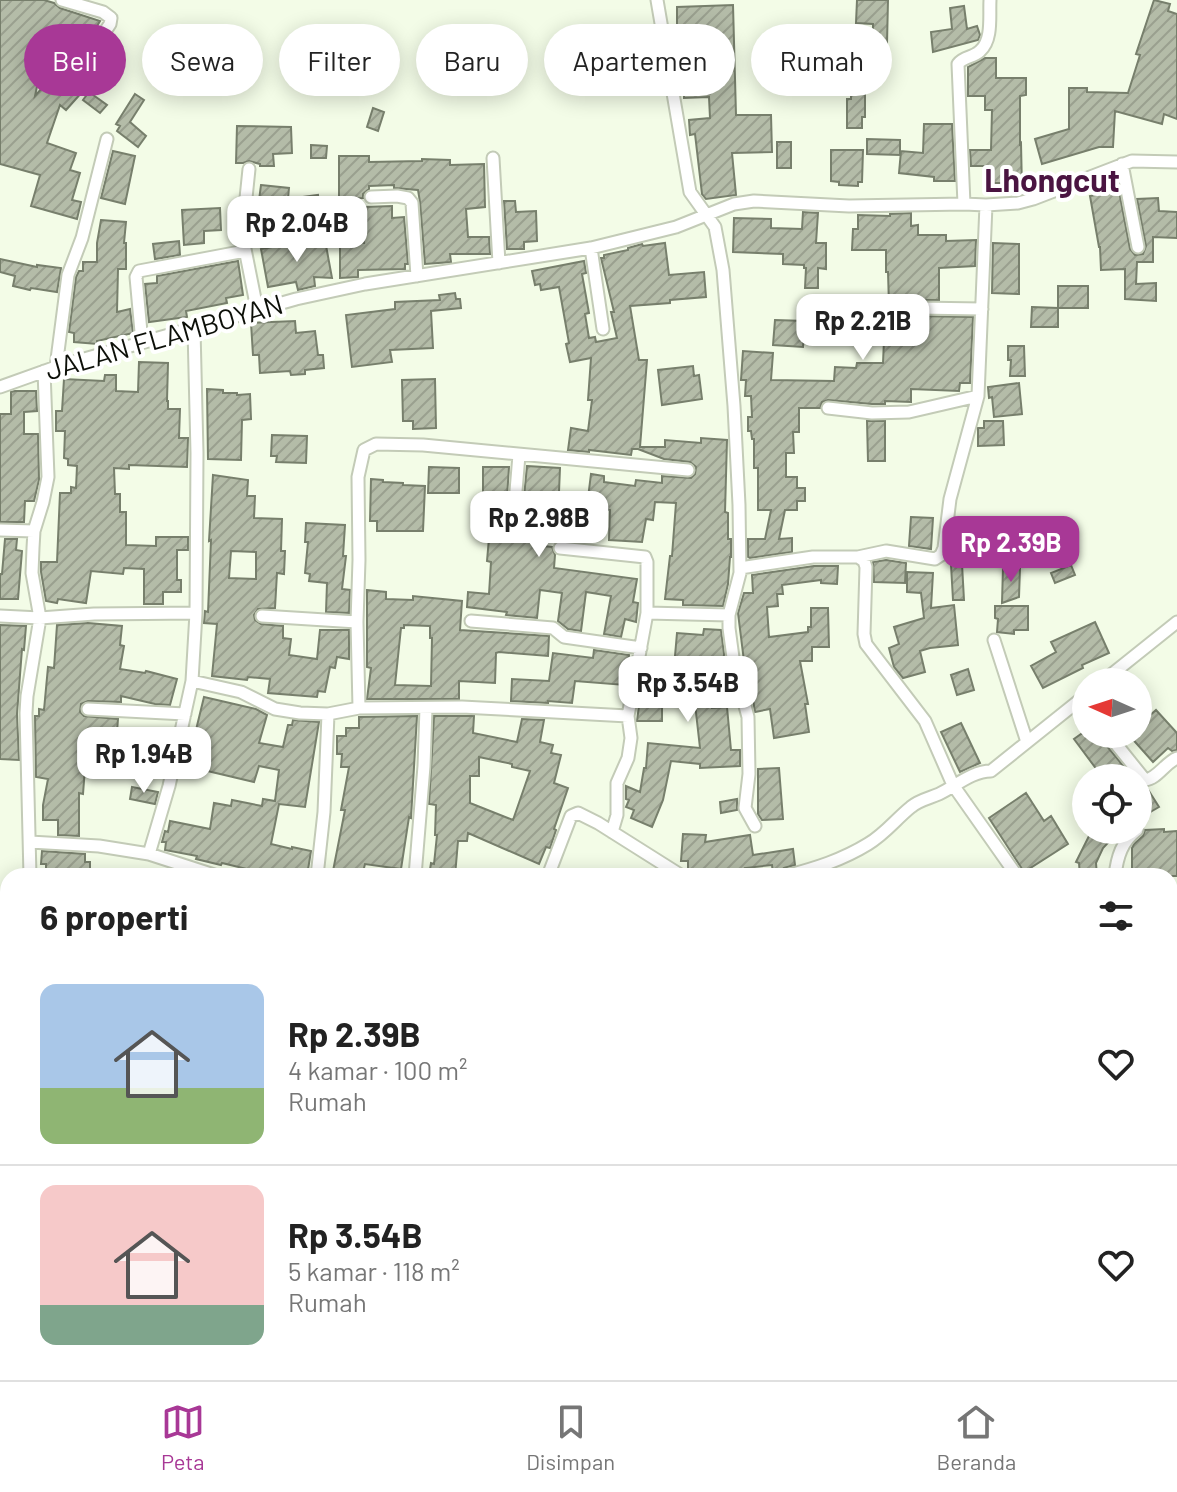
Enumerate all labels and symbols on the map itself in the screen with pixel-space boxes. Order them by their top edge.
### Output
district label: Lhongcut [984,160,1120,198]
pin: Rp 2.04B [214,196,380,264]
street label: JALAN FLAMBOYAN [41,286,286,386]
pin: Rp 2.21B [780,294,946,362]
pin: Rp 2.98B [456,491,622,559]
pin: Rp 2.39B [928,516,1094,584]
pin: Rp 3.54B [605,656,771,724]
north arrow [1072,668,1152,748]
pin: Rp 1.94B [61,727,227,795]

